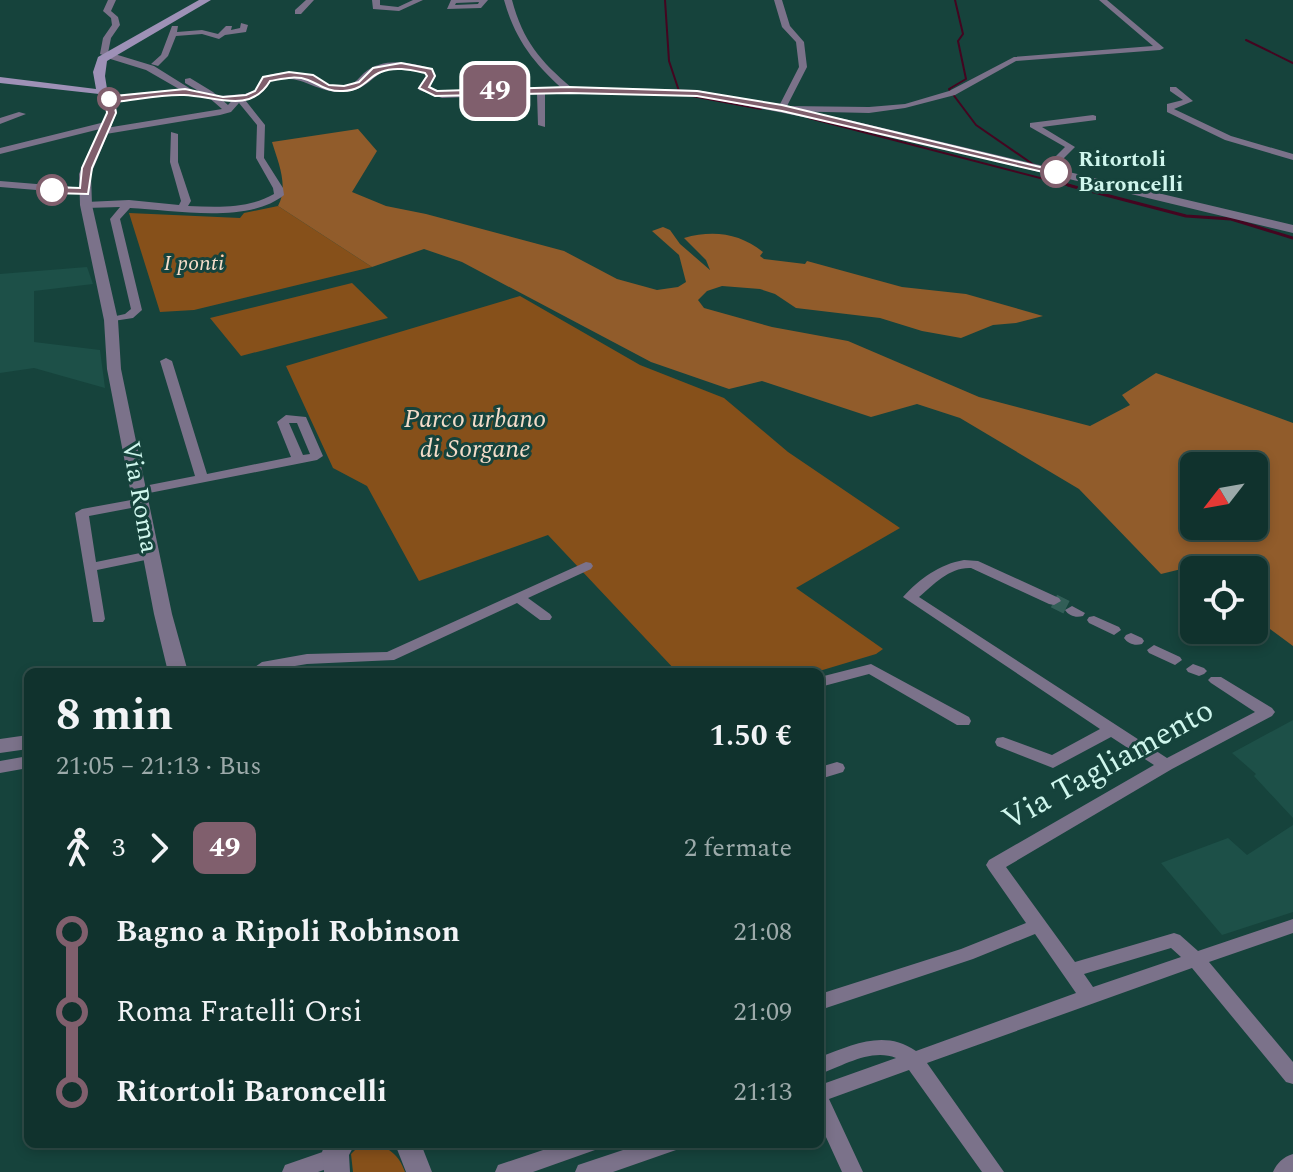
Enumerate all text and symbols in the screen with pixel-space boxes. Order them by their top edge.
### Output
line badge: 49 [459,65,531,117]
text: 49 [479,69,511,112]
unlabelled marker [98,88,120,110]
place label: Ritortoli Baroncelli [1078,143,1183,201]
marker: Ritortoli Baroncelli [1041,157,1071,187]
unlabelled marker [37,175,67,205]
park label: I ponti [164,247,224,280]
park label: Parco urbano di Sorgane [404,399,546,469]
street label: Via Roma [111,438,170,556]
north arrow [1180,452,1268,540]
map controls [1180,452,1268,644]
button: locate [1180,556,1268,644]
text: 8 min [56,682,173,749]
street label: Via Tagliamento [993,686,1223,844]
text: 1.50 € [709,713,792,759]
text: 21:05 – 21:13 · Bus [56,746,261,786]
icon: walk [56,826,100,870]
icon: forward [137,826,181,870]
text: 49 [209,826,240,869]
text: 3 [112,828,125,868]
text: 2 fermate [684,828,792,868]
text: Bagno a Ripoli Robinson [116,909,460,955]
text: 21:08 [733,912,792,952]
text: Roma Fratelli Orsi [116,989,362,1035]
text: 21:09 [733,992,792,1032]
text: Ritortoli Baroncelli [116,1069,387,1115]
text: 21:13 [733,1072,792,1112]

